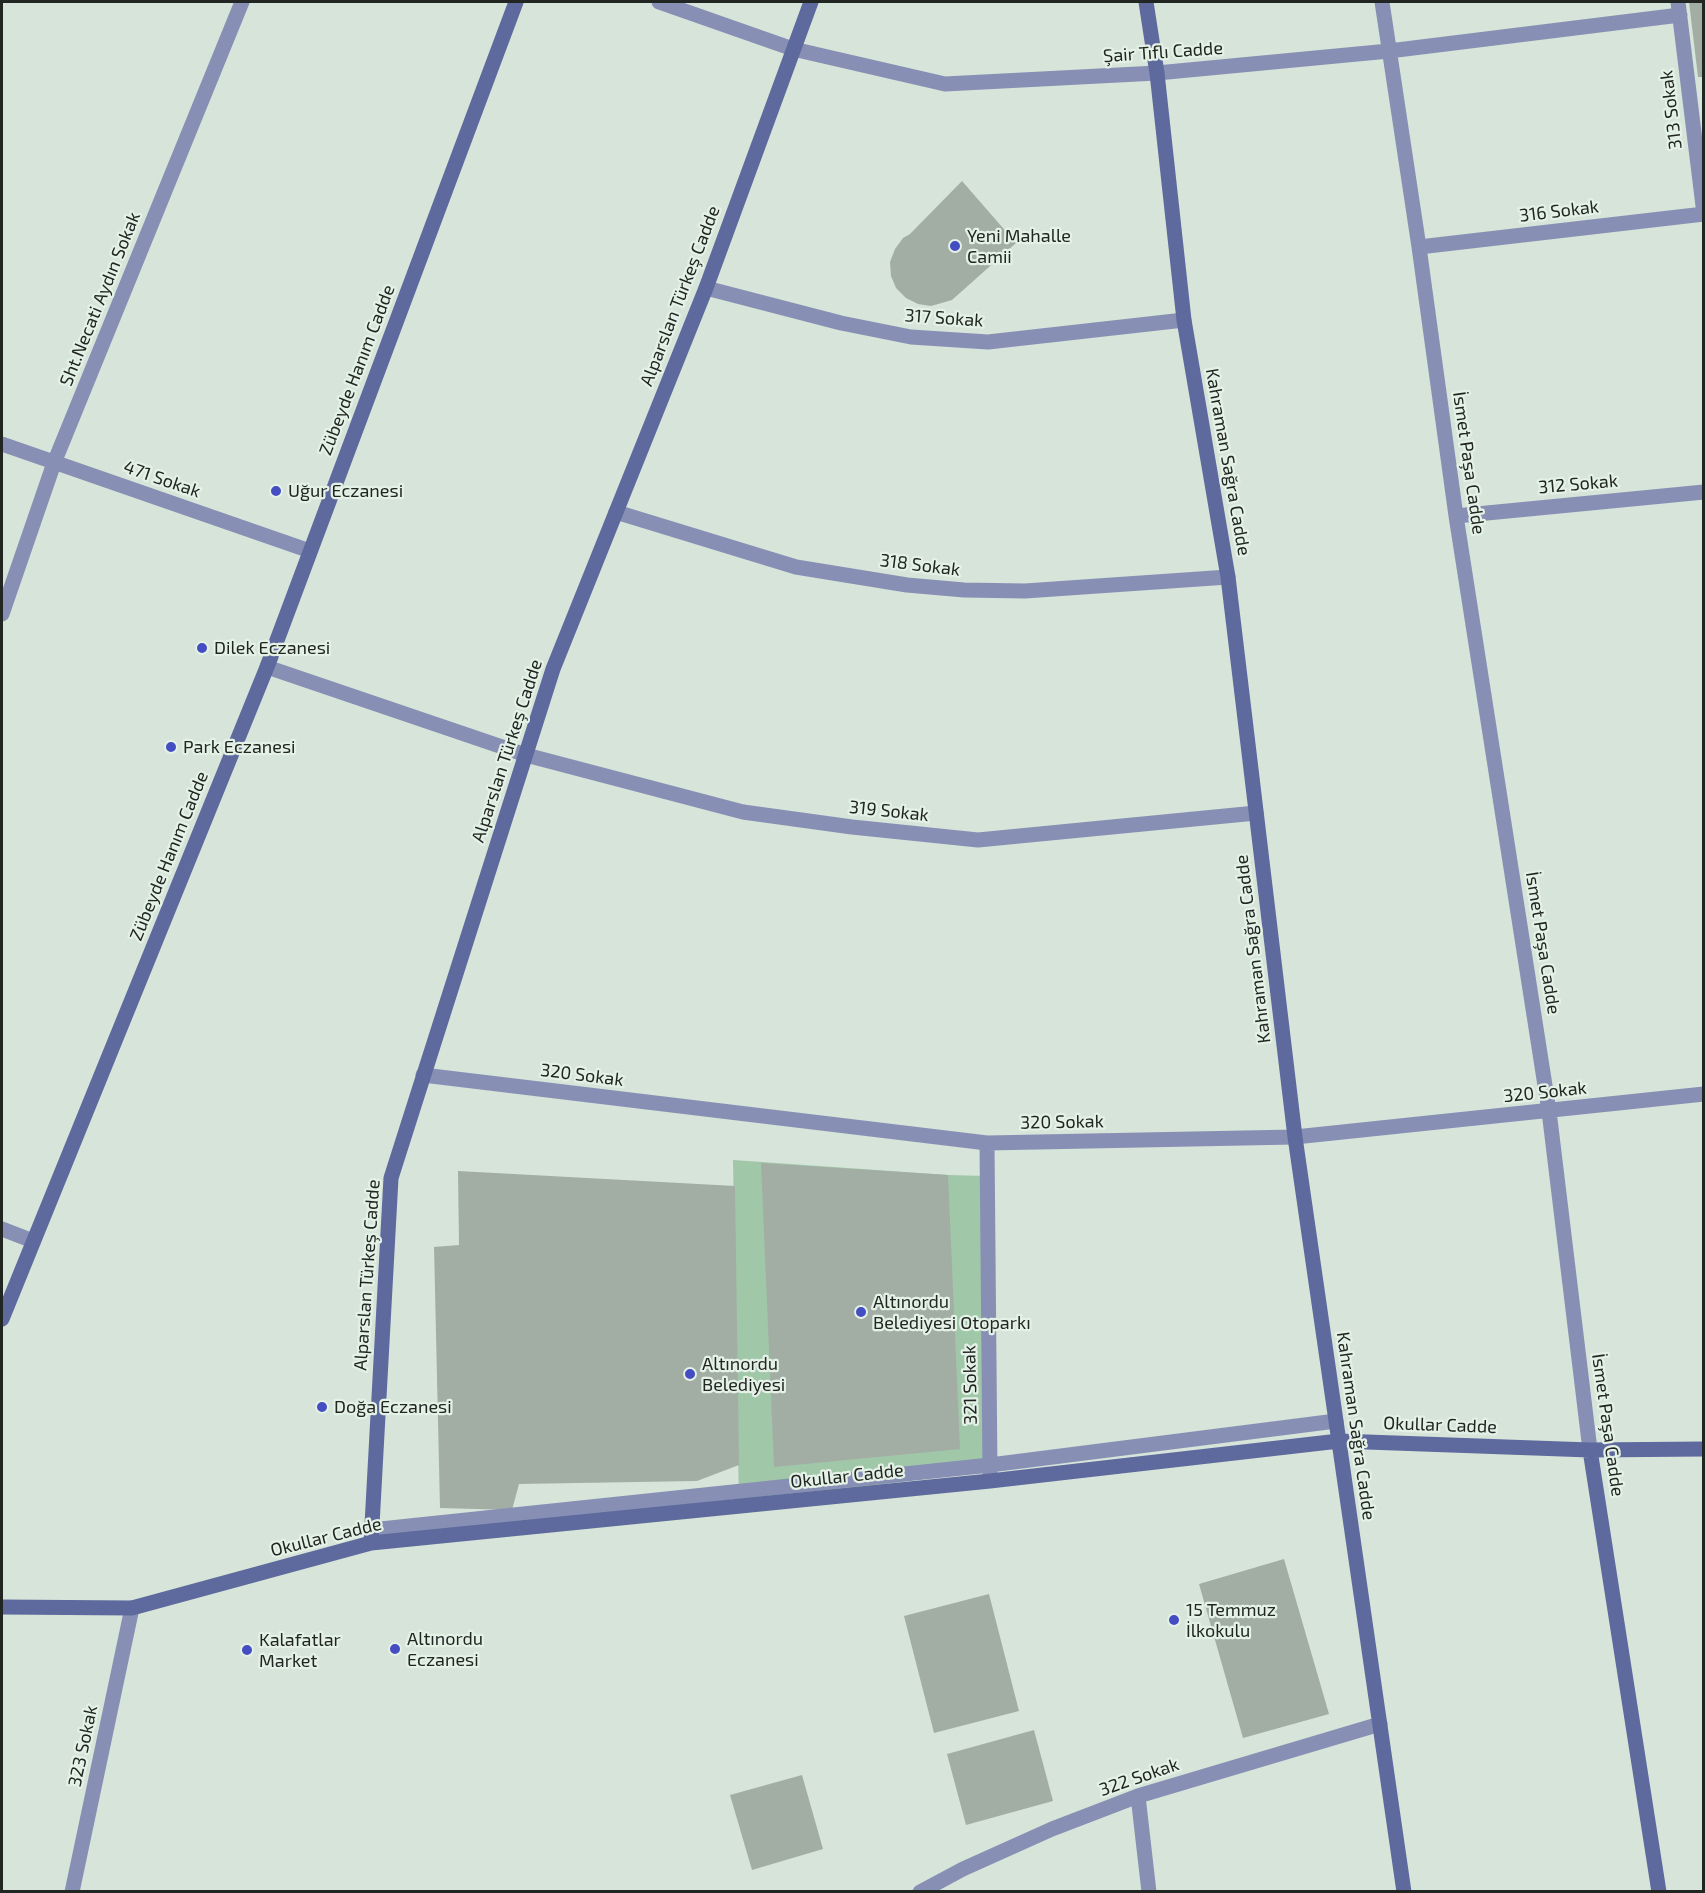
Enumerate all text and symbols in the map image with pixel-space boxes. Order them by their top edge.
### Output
street label: Şair Tıflı Cadde [1102,37,1224,67]
street label: 313 Sokak [1655,69,1687,151]
street label: 316 Sokak [1518,195,1600,227]
street label: Alparslan Türkeş Cadde [636,203,724,389]
street label: Sht.Necati Aydın Sokak [55,209,145,389]
place label: Yeni Mahalle Camii [967,225,1071,268]
marker: Yeni Mahalle Camii [948,239,962,253]
street label: Zübeyde Hanım Cadde [315,282,399,458]
street label: 317 Sokak [904,304,984,332]
street label: Kahraman Sağra Cadde [1201,367,1255,557]
street label: İsmet Paşa Cadde [1448,390,1490,536]
street label: 471 Sokak [121,456,203,502]
street label: 312 Sokak [1537,470,1619,498]
place label: Uğur Eczanesi [288,480,403,502]
marker: Uğur Eczanesi [269,484,283,498]
street label: 318 Sokak [879,549,961,581]
place label: Dilek Eczanesi [214,637,330,659]
marker: Dilek Eczanesi [195,641,209,655]
street label: Alparslan Türkeş Cadde [467,657,547,845]
place label: Park Eczanesi [183,736,295,758]
marker: Park Eczanesi [164,740,178,754]
street label: Zübeyde Hanım Cadde [125,768,213,944]
street label: 319 Sokak [848,796,930,826]
street label: Kahraman Sağra Cadde [1231,854,1275,1044]
street label: İsmet Paşa Cadde [1521,870,1565,1016]
street label: 320 Sokak [539,1059,625,1091]
street label: 320 Sokak [1502,1077,1588,1107]
street label: 320 Sokak [1020,1110,1104,1134]
street label: Alparslan Türkeş Cadde [350,1179,384,1371]
place label: Altınordu Belediyesi Otoparkı [873,1291,1031,1334]
marker: Altınordu Belediyesi Otoparkı [854,1305,868,1319]
street label: Kahraman Sağra Cadde [1332,1331,1380,1521]
street label: 321 Sokak [959,1345,981,1425]
street label: İsmet Paşa Cadde [1587,1352,1629,1498]
place label: Altınordu Belediyesi [702,1353,785,1396]
marker: Altınordu Belediyesi [683,1367,697,1381]
place label: Doğa Eczanesi [334,1396,452,1418]
marker: Doğa Eczanesi [315,1400,329,1414]
street label: Okullar Cadde [1383,1412,1497,1438]
street label: Okullar Cadde [789,1459,905,1493]
street label: Okullar Cadde [268,1513,384,1561]
place label: 15 Temmuz İlkokulu [1186,1599,1276,1642]
marker: 15 Temmuz İlkokulu [1167,1613,1181,1627]
place label: Altınordu Eczanesi [407,1628,483,1670]
place label: Kalafatlar Market [259,1629,341,1672]
marker: Altınordu Eczanesi [388,1642,402,1656]
marker: Kalafatlar Market [240,1643,254,1657]
street label: 323 Sokak [64,1703,102,1789]
street label: 322 Sokak [1096,1753,1182,1801]

